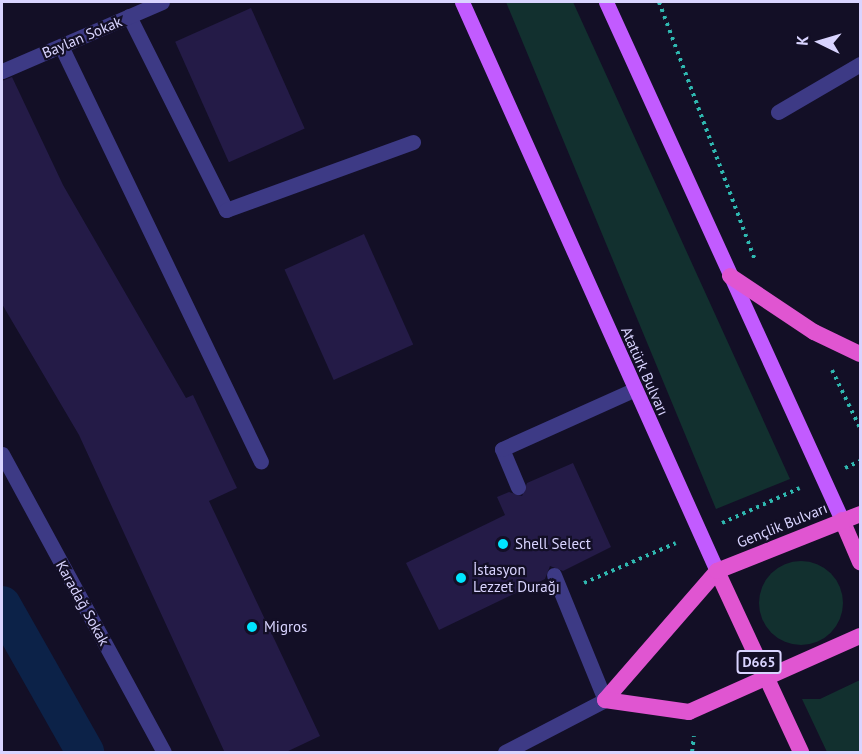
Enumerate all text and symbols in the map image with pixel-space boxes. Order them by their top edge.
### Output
street label: Baylan Sokak [39,12,125,62]
north arrow [790,12,850,72]
text: K [792,35,812,46]
street label: Atatürk Bulvarı [617,324,673,418]
street label: Gençlik Bulvarı [734,499,830,551]
place label: Shell Select [515,535,591,553]
marker: Shell Select [496,537,510,551]
street label: Karadağ Sokak [52,557,114,649]
place label: İstasyon Lezzet Durağı [473,560,560,595]
marker: İstasyon Lezzet Durağı [454,571,468,585]
place label: Migros [264,618,307,636]
marker: Migros [245,620,259,634]
road number: D665 [736,651,782,673]

